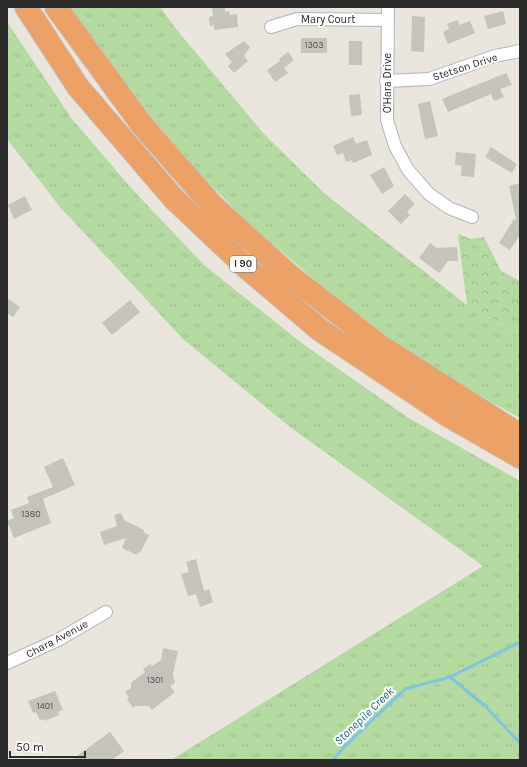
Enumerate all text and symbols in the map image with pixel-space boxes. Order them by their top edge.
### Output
street label: Mary Court [301,13,355,26]
house number: 1303 [305,40,323,50]
street label: Stetson Drive [431,50,499,84]
street label: O'Hara Drive [381,52,394,113]
road number: I 90 [230,256,256,272]
house number: 1380 [21,509,41,519]
street label: Chara Avenue [24,617,91,661]
house number: 1301 [147,675,163,685]
water label: Stonepile Creek [331,683,397,748]
house number: 1401 [37,701,53,711]
scale bar [10,733,85,759]
text: 50 m [16,740,44,754]

